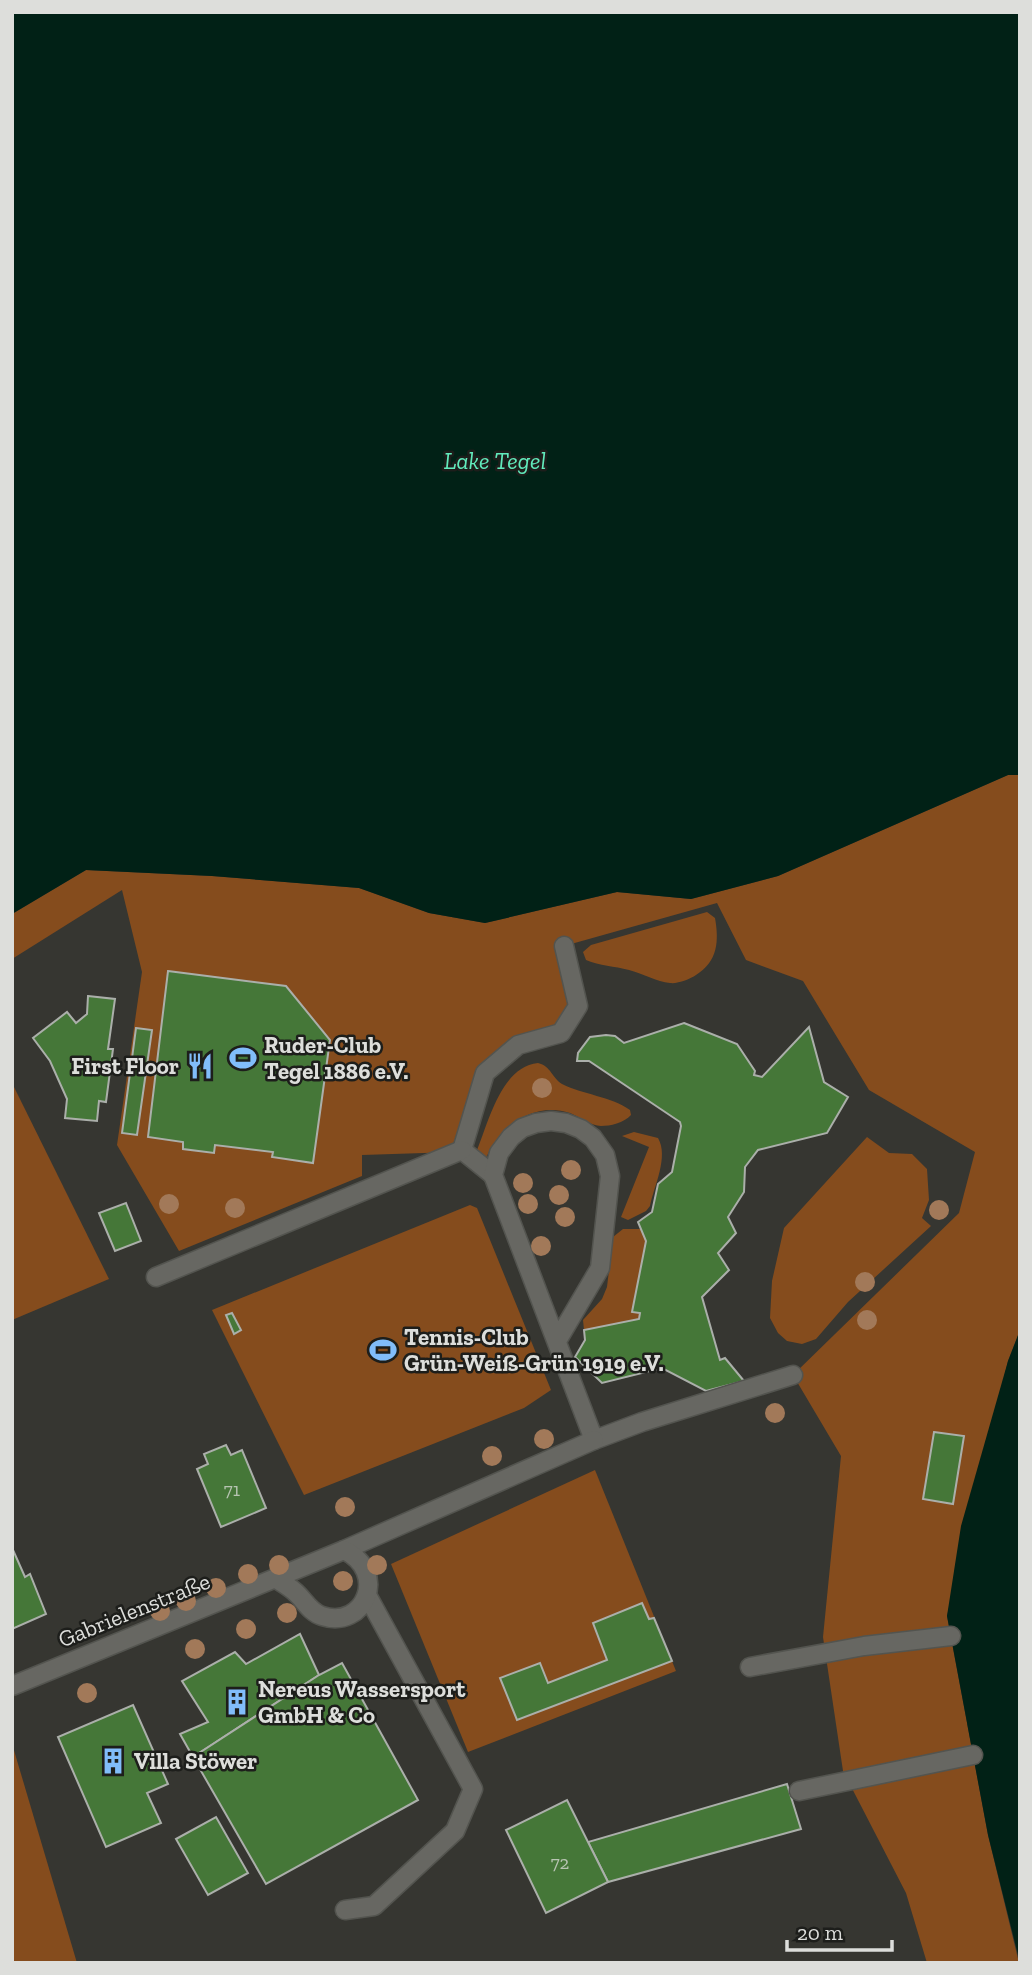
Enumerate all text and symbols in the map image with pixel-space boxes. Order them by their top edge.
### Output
water label: Lake Tegel [444,446,546,475]
place label: Ruder-Club Tegel 1886 e.V. [264,1031,409,1085]
sports icon: Ruder-Club Tegel 1886 e.V. [228,1043,258,1073]
restaurant icon: First Floor [185,1051,215,1081]
place label: First Floor [71,1052,179,1080]
place label: Tennis-Club Grün-Weiß-Grün 1919 e.V. [404,1323,664,1377]
sports icon: Tennis-Club Grün-Weiß-Grün 1919 e.V. [368,1335,398,1365]
house number: 71 [224,1478,240,1501]
street label: Gabrielenstraße [54,1567,214,1653]
place label: Nereus Wassersport GmbH & Co [258,1675,466,1729]
building icon: Nereus Wassersport GmbH & Co [222,1687,252,1717]
building icon: Villa Stöwer [98,1746,128,1776]
place label: Villa Stöwer [134,1747,257,1775]
house number: 72 [551,1851,569,1874]
scale bar [787,1909,892,1953]
text: 20 m [797,1920,843,1945]

